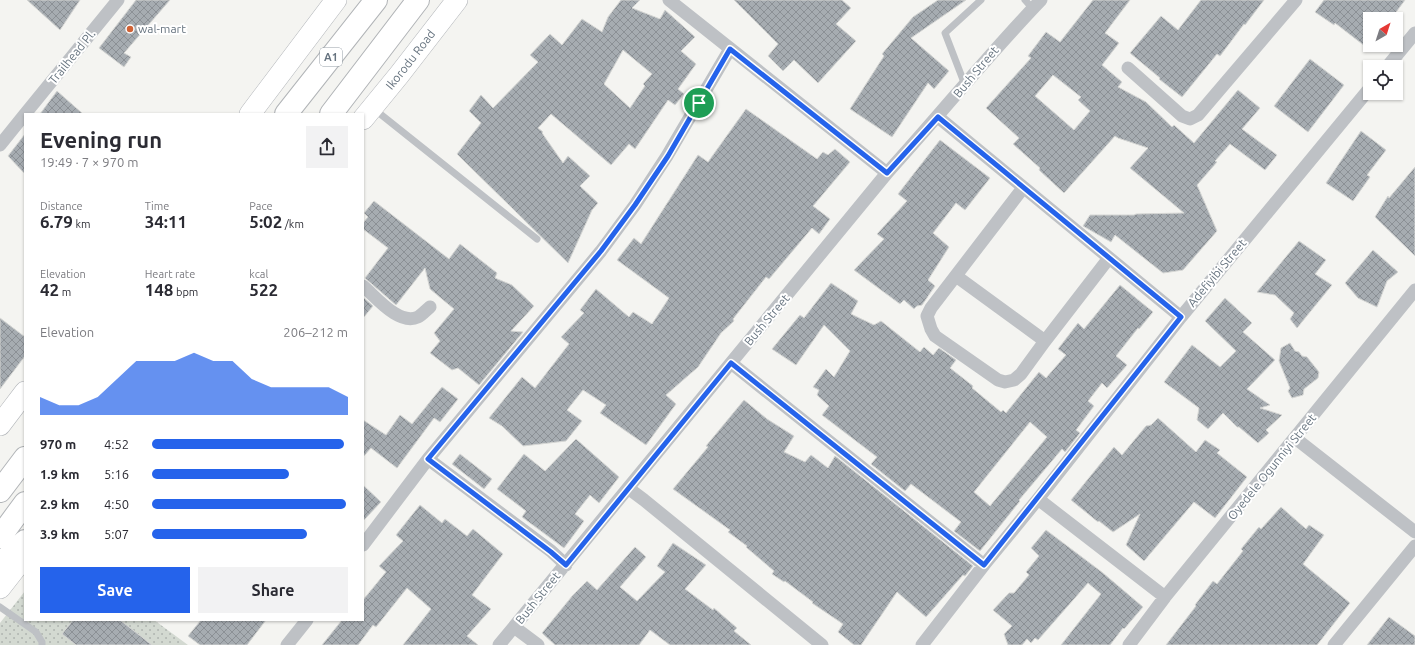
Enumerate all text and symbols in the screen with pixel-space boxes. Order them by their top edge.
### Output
north arrow [1363,12,1403,52]
map controls [1363,12,1403,100]
place label: wal-mart [138,22,186,35]
marker: wal-mart [125,24,135,34]
street label: Trailhead Pl. [46,27,97,86]
street label: Ikorodu Road [383,27,437,92]
street label: Bush Street [950,43,1001,100]
road number: A1 [320,48,342,66]
button: locate [1363,60,1403,100]
pin [682,86,716,120]
icon: arrive [688,92,710,114]
button: share [306,126,348,168]
text: Evening run [40,127,162,152]
text: 19:49 · 7 × 970 m [40,155,139,169]
text: Distance [40,200,83,212]
text: Time [145,200,169,212]
text: Pace [249,200,273,212]
text: 6.79 [40,212,73,231]
text: 34:11 [145,212,187,231]
text: 5:02 [249,212,282,231]
text: km [73,218,91,230]
text: /km [282,218,304,230]
street label: Adefiyibi Street [1185,236,1249,309]
text: Elevation [40,268,86,280]
text: Heart rate [145,268,195,280]
text: kcal [249,268,268,280]
text: 42 [40,280,59,299]
text: 148 [145,280,173,299]
text: 522 [249,280,278,299]
text: m [59,286,71,298]
text: bpm [173,286,198,298]
street label: Bush Street [741,291,792,348]
text: Elevation [40,325,94,339]
text: 206–212 m [283,325,348,339]
street label: Oyedele Ogunniyi Street [1225,411,1319,522]
text: 970 m [40,437,76,451]
text: 4:52 [104,437,129,451]
text: 1.9 km [40,467,79,481]
text: 5:16 [104,467,129,481]
text: 2.9 km [40,497,79,511]
text: 4:50 [104,497,129,511]
text: 3.9 km [40,527,79,541]
text: 5:07 [104,527,129,541]
button: Save [40,567,190,613]
button: Share [198,567,348,613]
street label: Bush Street [513,569,563,626]

